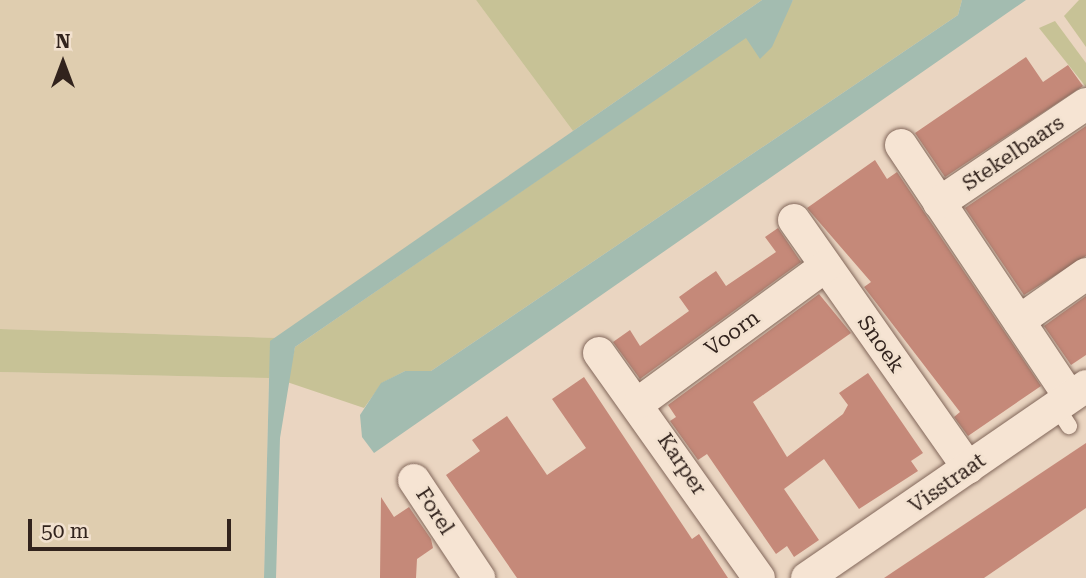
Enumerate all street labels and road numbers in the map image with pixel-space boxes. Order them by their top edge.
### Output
street label: Stekelbaars [957,110,1069,196]
street label: Voorn [700,305,764,361]
street label: Snoek [852,310,910,378]
street label: Karper [652,428,712,500]
street label: Visstraat [904,448,990,518]
street label: Forel [411,483,459,539]

